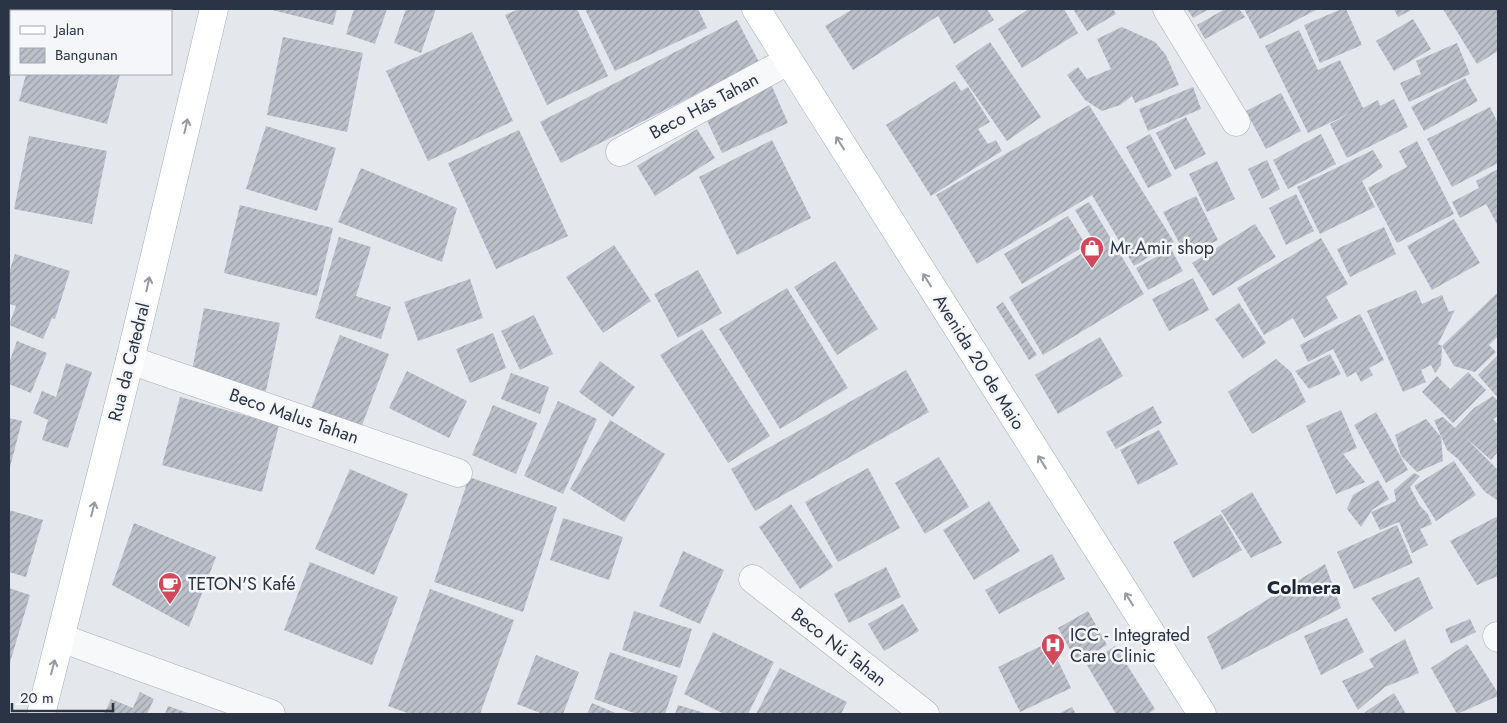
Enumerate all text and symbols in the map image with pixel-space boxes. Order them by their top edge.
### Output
legend [10,10,172,75]
text: Jalan [53,19,84,41]
text: Bangunan [55,44,118,66]
street label: Beco Hás Tahan [645,66,763,146]
one-way arrow [182,118,191,134]
one-way arrow [835,136,846,150]
shop icon: Mr.Amir shop [1079,235,1105,269]
place label: Mr.Amir shop [1110,235,1214,261]
one-way arrow [922,274,932,288]
one-way arrow [144,276,153,292]
street label: Avenida 20 de Maio [927,289,1031,435]
street label: Rua da Catedral [102,300,156,424]
street label: Beco Malus Tahan [226,382,362,450]
one-way arrow [1037,455,1048,469]
one-way arrow [89,502,98,518]
cafe icon: TETON'S Kafé [157,571,183,605]
place label: TETON'S Kafé [188,571,296,597]
district label: Colmera [1267,574,1341,601]
one-way arrow [1124,593,1134,607]
street label: Beco Nú Tahan [786,601,892,693]
place label: ICC - Integrated Care Clinic [1070,622,1190,669]
hospital icon: ICC - Integrated Care Clinic [1040,632,1066,666]
one-way arrow [49,660,59,676]
scale bar [12,680,114,712]
text: 20 m [20,687,54,709]

